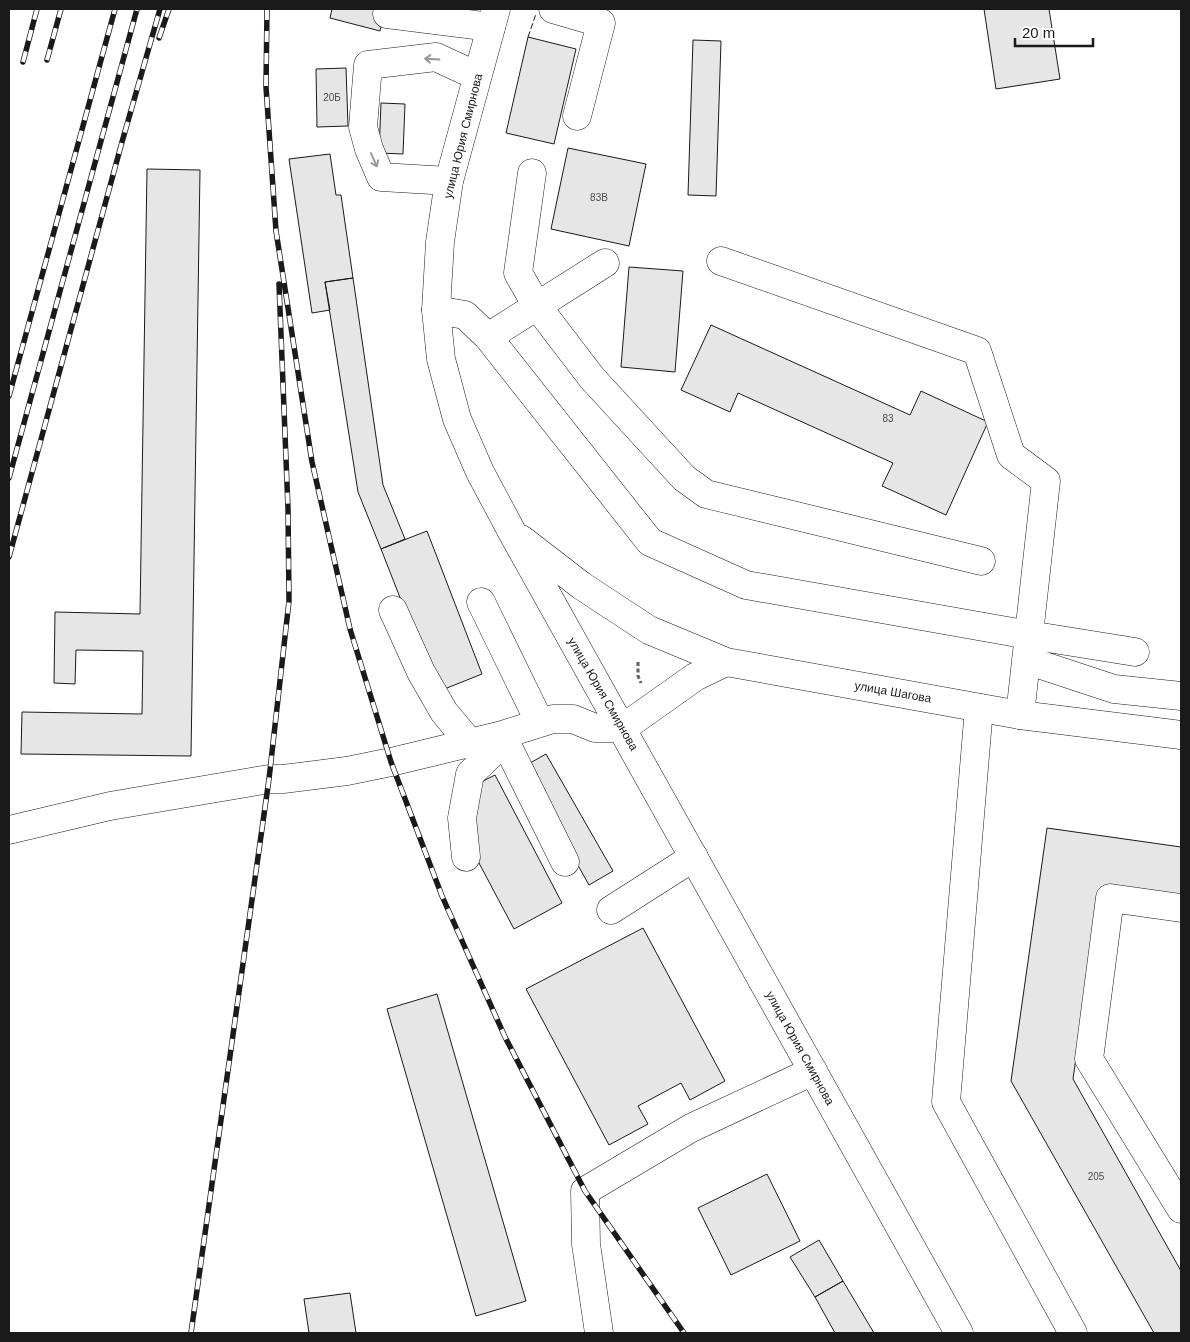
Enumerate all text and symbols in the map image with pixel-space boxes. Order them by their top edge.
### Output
scale bar [1015,15,1092,47]
text: 20 m [1022,24,1055,41]
one-way arrow [425,54,441,63]
street label: улица Юрия Смирнова [441,72,485,200]
house number: 20Б [323,92,341,103]
one-way arrow [369,152,379,167]
house number: 83В [590,192,608,203]
house number: 83 [882,413,894,424]
street label: улица Юрия Смирнова [565,635,641,753]
street label: улица Шагова [854,678,933,706]
street label: улица Юрия Смирнова [763,989,837,1108]
house number: 205 [1088,1171,1105,1182]

